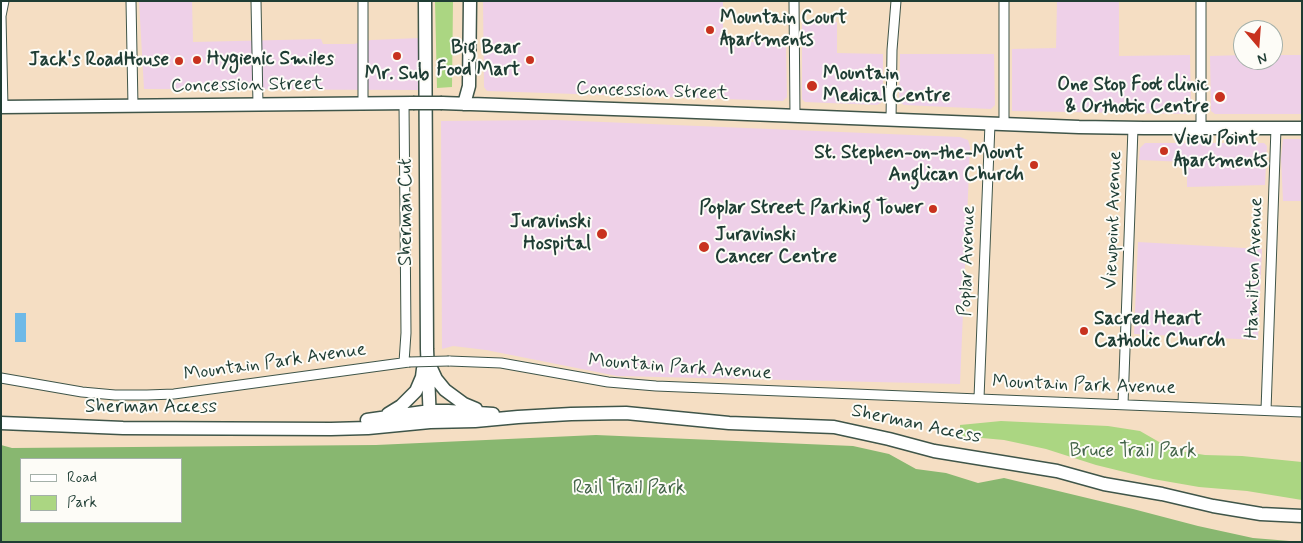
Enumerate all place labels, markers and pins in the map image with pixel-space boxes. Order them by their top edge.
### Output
place label: Mountain Court Apartments [720,8,847,52]
marker: Mountain Court Apartments [704,24,716,36]
place label: Big Bear Food Mart [437,38,520,82]
place label: Hygienic Smiles [207,49,334,71]
place label: Jack's RoadHouse [29,50,169,72]
marker: Mr. Sub [391,50,403,62]
marker: Hygienic Smiles [191,54,203,66]
marker: Big Bear Food Mart [524,54,536,66]
marker: Jack's RoadHouse [173,55,185,67]
place label: Mr. Sub [365,64,429,86]
place label: Mountain Medical Centre [823,64,951,108]
place label: One Stop Foot clinic & Orthotic Centre [1057,75,1209,119]
marker: Mountain Medical Centre [805,79,819,93]
marker: One Stop Foot clinic & Orthotic Centre [1213,90,1227,104]
place label: View Point Apartments [1174,129,1267,173]
place label: St. Stephen-on-the-Mount Anglican Church [814,143,1024,187]
marker: View Point Apartments [1158,145,1170,157]
marker: St. Stephen-on-the-Mount Anglican Church [1028,159,1040,171]
place label: Poplar Street Parking Tower [699,198,923,220]
marker: Poplar Street Parking Tower [927,203,939,215]
place label: Juravinski Hospital [510,212,591,256]
place label: Juravinski Cancer Centre [715,225,837,269]
marker: Juravinski Hospital [595,227,609,241]
marker: Juravinski Cancer Centre [697,240,711,254]
place label: Sacred Heart Catholic Church [1094,309,1225,353]
marker: Sacred Heart Catholic Church [1078,325,1090,337]

